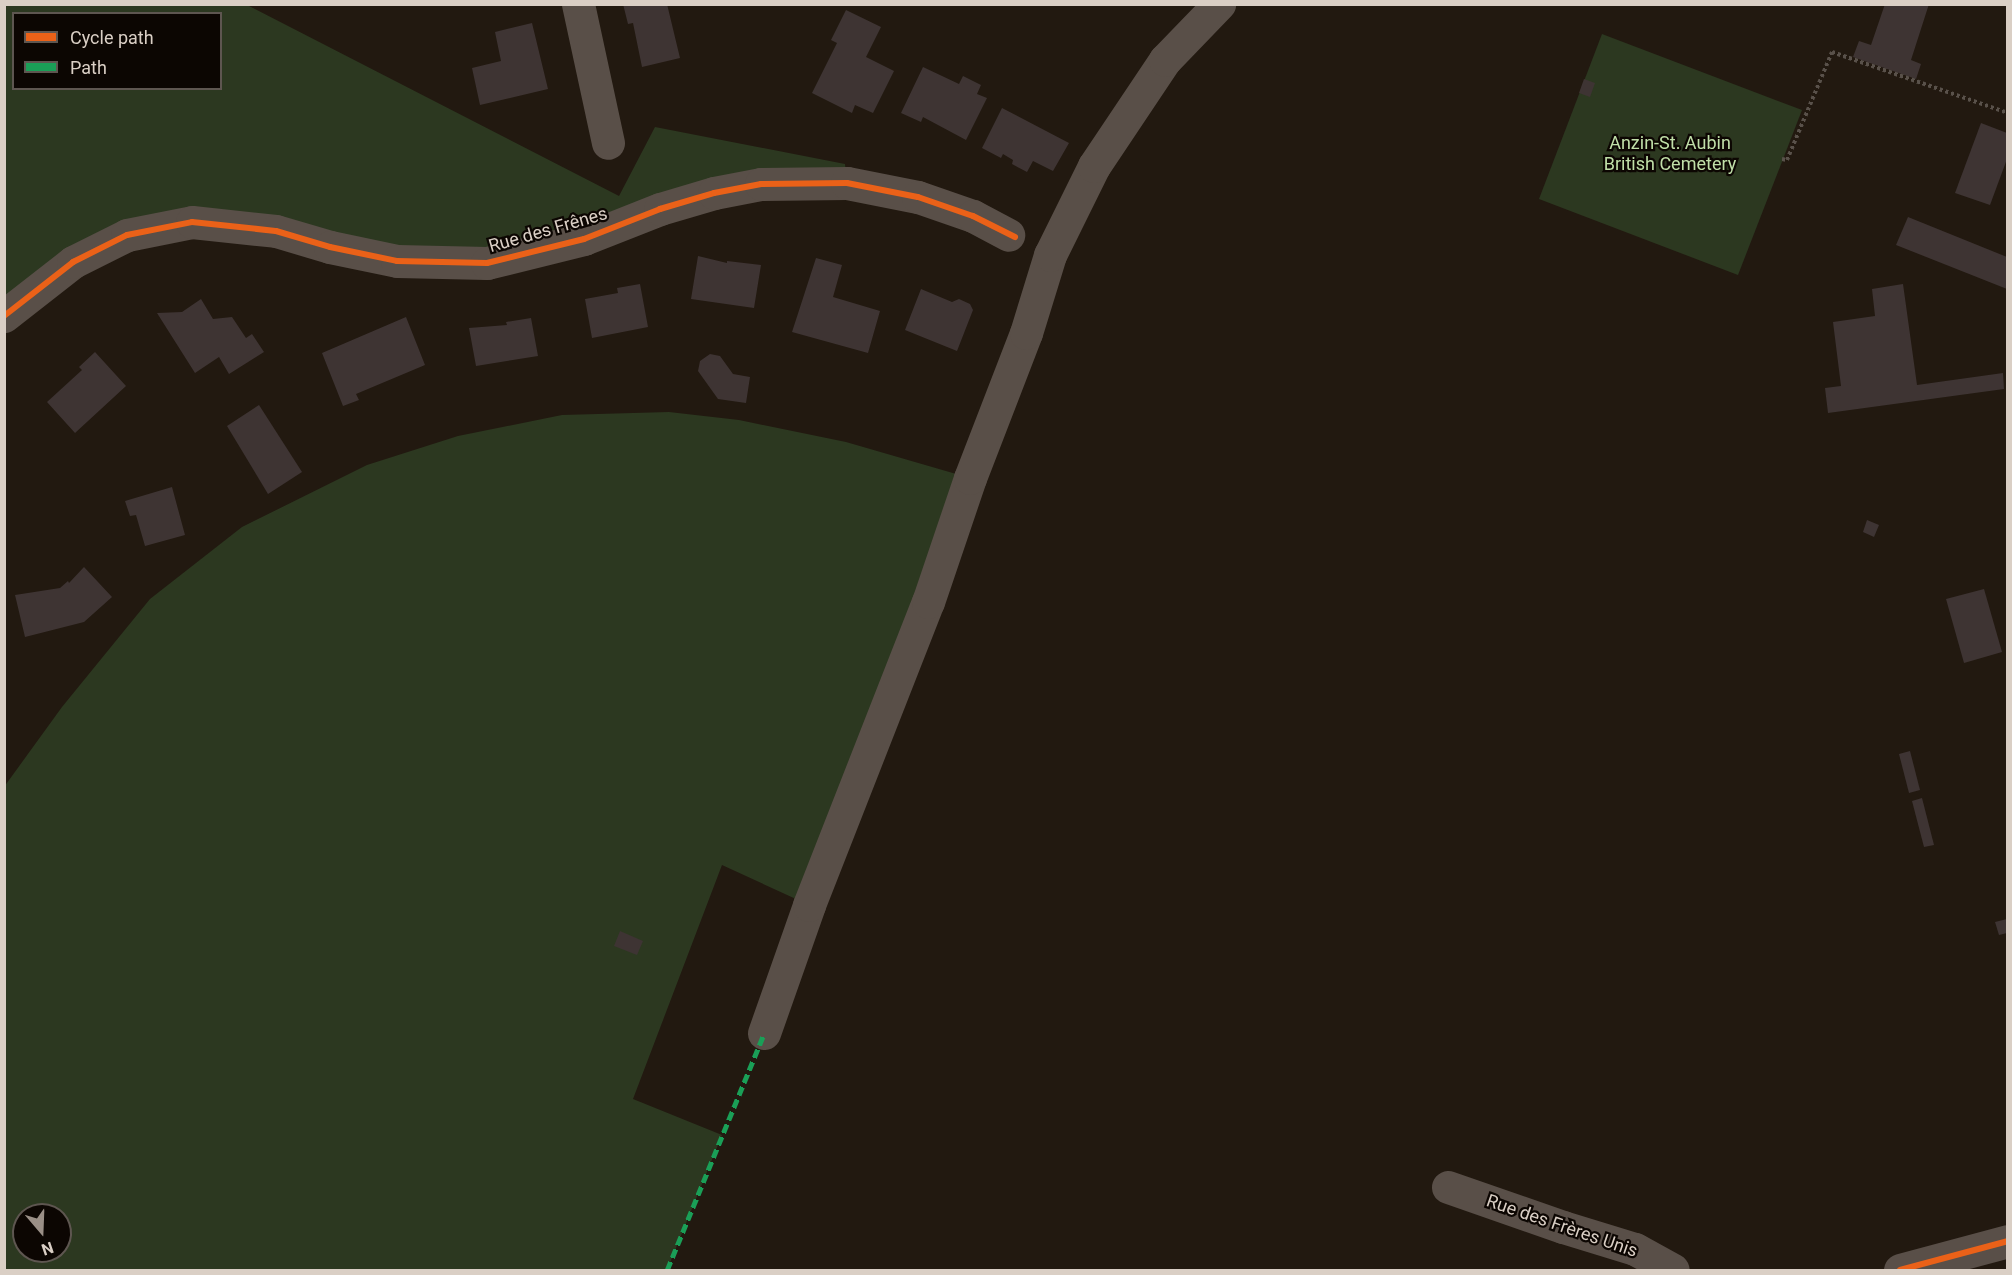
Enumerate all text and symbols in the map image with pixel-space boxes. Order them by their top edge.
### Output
legend [12,12,222,90]
text: Cycle path [70,27,154,48]
text: Path [70,57,107,78]
park label: Anzin-St. Aubin British Cemetery [1604,133,1736,176]
street label: Rue des Frênes [486,203,610,257]
street label: Rue des Frères Unis [1484,1190,1640,1262]
north arrow [12,1203,72,1263]
text: N [39,1238,56,1259]

